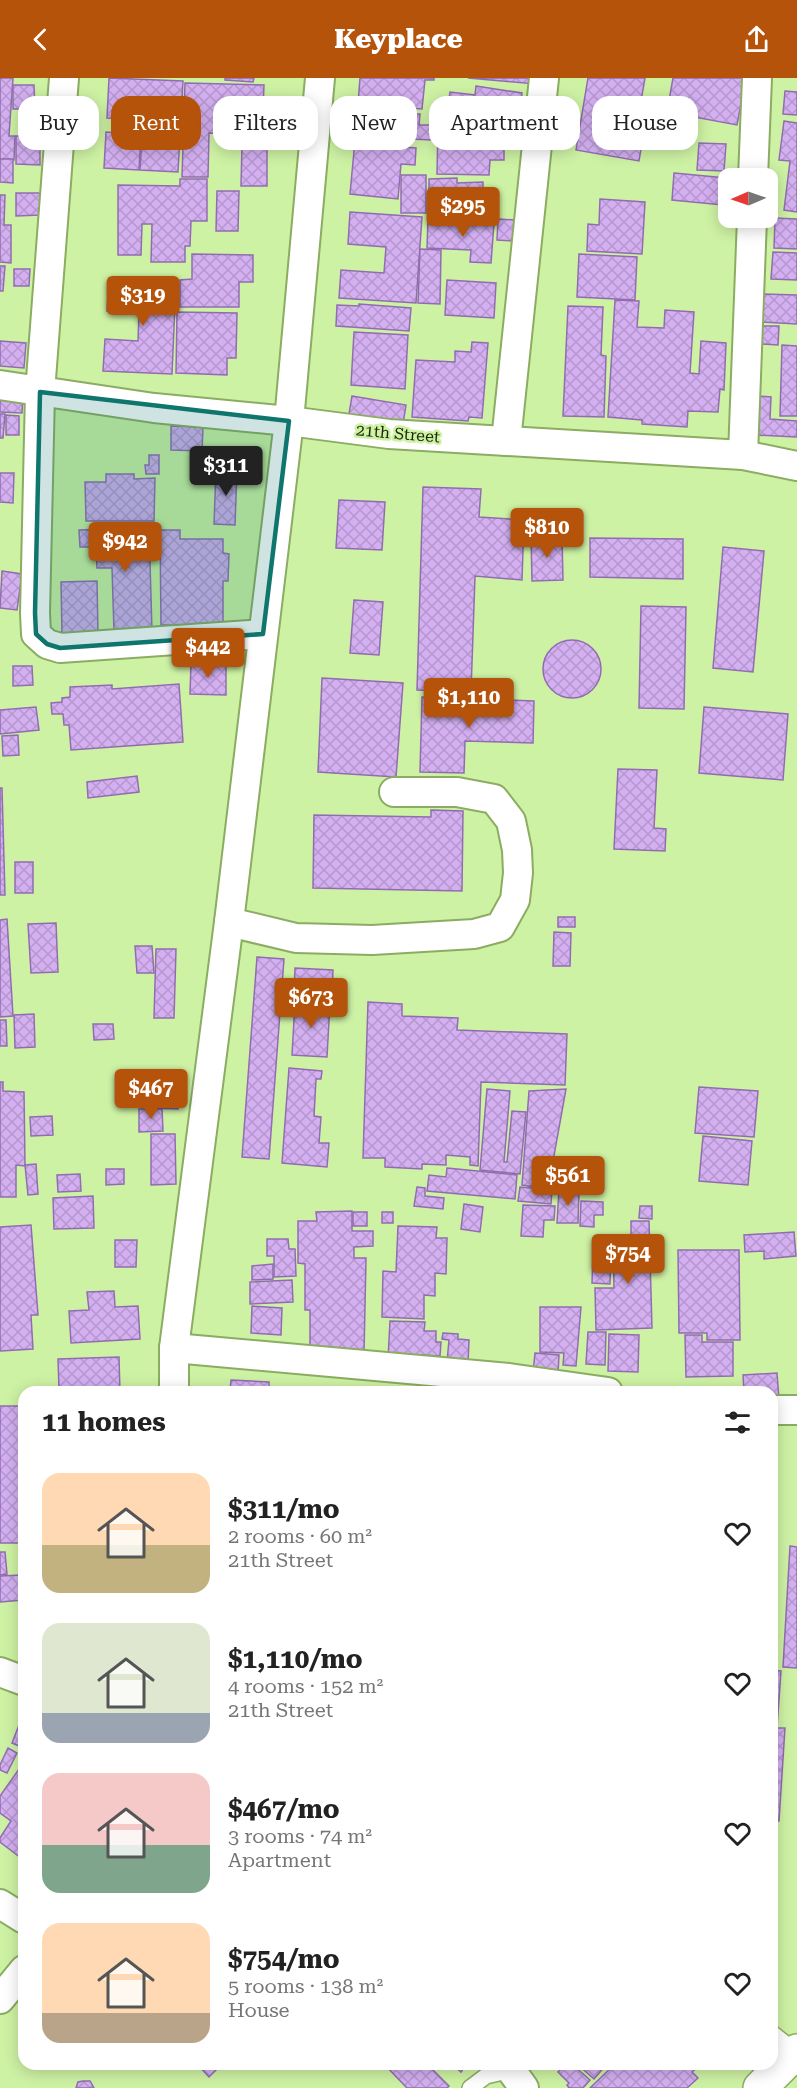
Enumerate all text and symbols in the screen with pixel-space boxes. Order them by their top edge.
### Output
icon: back [24,23,57,56]
text: Keyplace [334,23,463,55]
icon: share [740,23,773,56]
chip: Buy [18,96,99,150]
chip: Rent [111,96,201,150]
chip: Filters [213,96,318,150]
chip: New [330,96,417,150]
chip: Apartment [429,96,580,150]
chip: House [592,96,698,150]
north arrow [718,168,778,228]
map controls [718,168,778,228]
pin: $295 [427,187,499,238]
text: $295 [441,194,485,218]
pin: $319 [107,276,179,327]
text: $319 [121,283,165,307]
street label: 21th Street [355,420,441,447]
pin: $311 [190,446,262,497]
text: $311 [204,453,248,477]
pin: $810 [511,508,583,559]
text: $810 [525,515,569,539]
pin: $942 [89,522,161,573]
text: $942 [103,529,147,553]
pin: $442 [172,628,244,679]
text: $442 [186,635,230,659]
pin: $1,110 [420,678,518,729]
text: $1,110 [438,685,500,709]
pin: $673 [275,978,347,1029]
text: $673 [289,985,333,1009]
pin: $467 [115,1069,187,1120]
text: $467 [129,1076,173,1100]
pin: $561 [532,1156,604,1207]
text: $561 [546,1163,590,1187]
pin: $754 [592,1234,664,1285]
text: $754 [606,1241,650,1265]
icon: filters [721,1406,754,1439]
text: 11 homes [42,1407,166,1437]
text: $311/mo [228,1494,340,1524]
icon: home [90,1497,162,1569]
icon: heart [721,1517,754,1550]
text: 2 rooms · 60 m² [228,1524,372,1548]
text: 21th Street [228,1548,333,1572]
text: $1,110/mo [228,1644,363,1674]
icon: home [90,1647,162,1719]
icon: heart [721,1667,754,1700]
text: 4 rooms · 152 m² [228,1674,383,1698]
text: 21th Street [228,1698,333,1722]
text: $467/mo [228,1794,340,1824]
icon: home [90,1797,162,1869]
icon: heart [721,1817,754,1850]
text: 3 rooms · 74 m² [228,1824,372,1848]
text: Apartment [228,1848,331,1872]
text: $754/mo [228,1944,340,1974]
icon: home [90,1947,162,2019]
icon: heart [721,1967,754,2000]
text: 5 rooms · 138 m² [228,1974,383,1998]
text: House [228,1998,290,2022]

